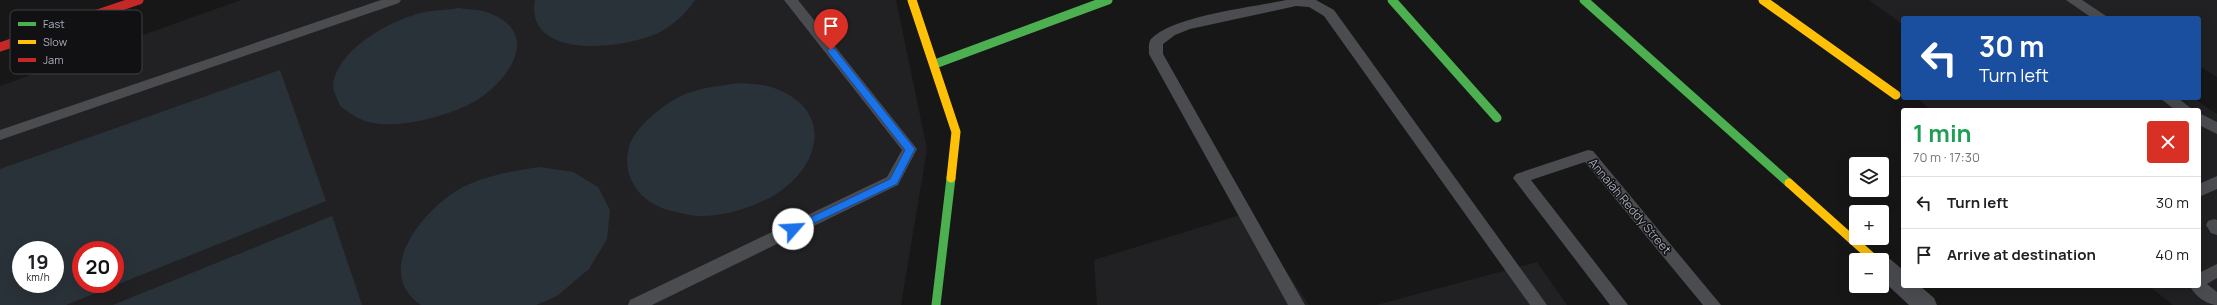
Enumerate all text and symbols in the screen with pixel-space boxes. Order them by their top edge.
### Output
pin [814,9,848,50]
legend [10,10,142,74]
icon: arrive [820,15,842,37]
text: Fast [43,16,65,31]
text: 30 m [1979,27,2044,65]
icon: left [1913,32,1965,84]
text: Slow [43,34,68,49]
text: Jam [43,52,64,67]
text: Turn left [1979,63,2049,87]
text: 1 min [1913,116,1972,149]
button: close [2147,121,2189,163]
text: 70 m · 17:30 [1913,148,1980,166]
street label: Annaiah Reddy Street [1585,154,1675,258]
map controls [1849,157,1889,293]
button: layers [1849,157,1889,197]
icon: left [1913,192,1935,214]
text: Turn left [1947,192,2009,213]
text: 30 m [2156,192,2189,213]
button: + [1849,205,1889,245]
position arrow [772,208,814,250]
speed limit sign: 20 [72,241,124,293]
icon: arrive [1913,244,1935,266]
text: Arrive at destination [1947,244,2096,265]
text: 40 m [2155,244,2189,265]
text: 19 [27,248,49,275]
button: − [1849,253,1889,293]
text: km/h [26,270,50,284]

